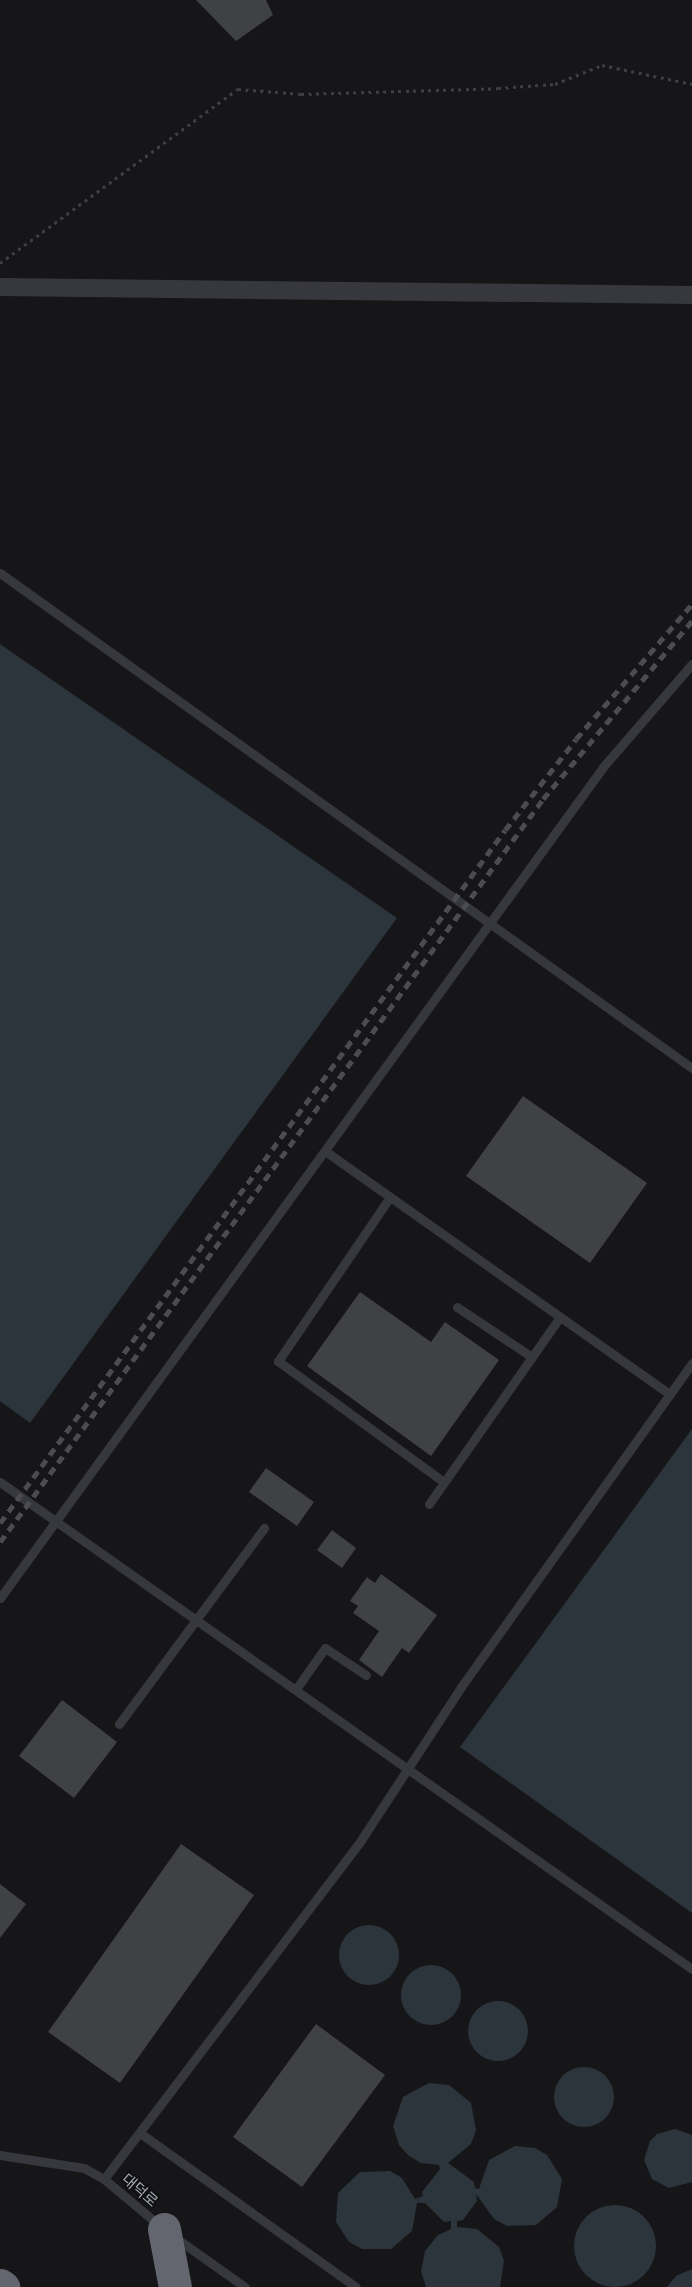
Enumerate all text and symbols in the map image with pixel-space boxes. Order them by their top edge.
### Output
street label: 대덕로 [118,2170,162,2210]

